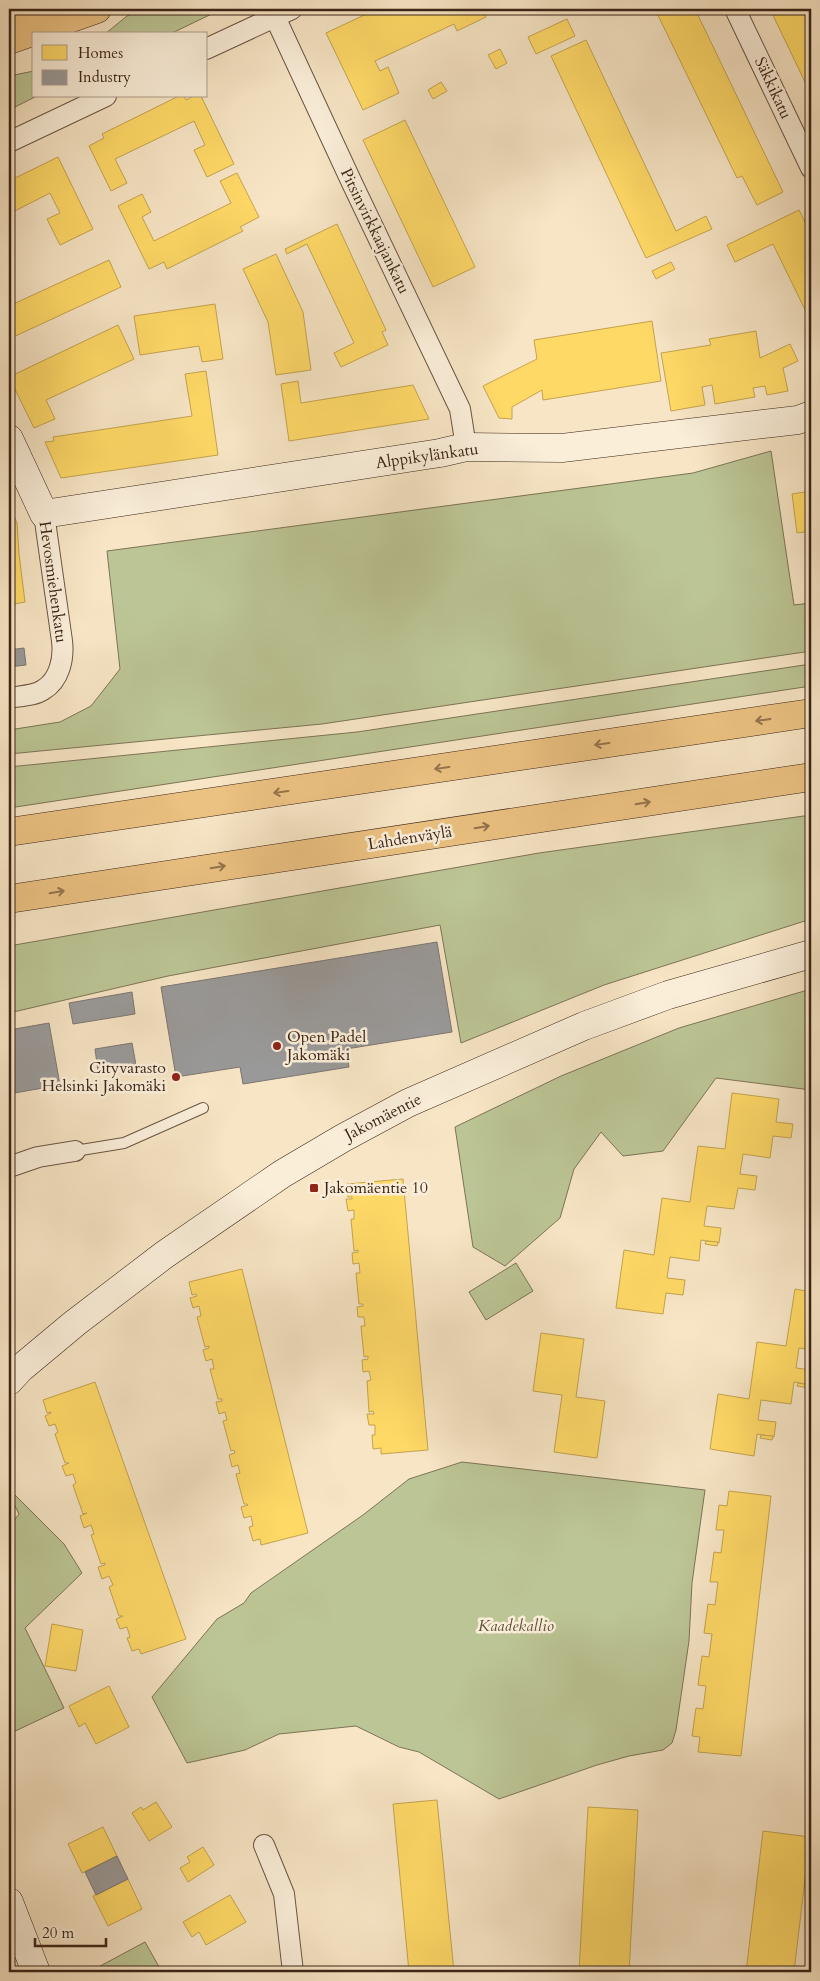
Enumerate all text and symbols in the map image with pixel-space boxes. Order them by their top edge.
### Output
legend [32,32,208,98]
text: Homes [78,43,123,63]
street label: Säkkikatu [749,53,797,123]
text: Industry [78,67,131,87]
street label: Pitsinvirkkaajankatu [335,165,415,298]
street label: Alppikylänkatu [374,438,480,474]
street label: Hevosmiehenkatu [34,520,72,644]
one-way arrow [755,716,771,726]
one-way arrow [595,739,611,749]
one-way arrow [434,763,450,773]
one-way arrow [273,787,289,797]
one-way arrow [634,797,650,807]
street label: Lahdenväylä [366,820,454,856]
one-way arrow [474,822,490,832]
one-way arrow [209,862,225,872]
one-way arrow [49,886,65,896]
place label: Open Padel Jakomäki [285,1026,366,1066]
marker: Open Padel Jakomäki [271,1040,283,1052]
place label: Cityvarasto Helsinki Jakomäki [42,1057,166,1097]
marker: Cityvarasto Helsinki Jakomäki [170,1071,182,1083]
street label: Jakomäentie [339,1088,425,1147]
place label: Jakomäentie 10 [322,1177,428,1199]
marker: Jakomäentie 10 [308,1182,320,1194]
park label: Kaadekallio [478,1615,555,1637]
scale bar [35,1916,106,1948]
text: 20 m [42,1923,74,1943]

